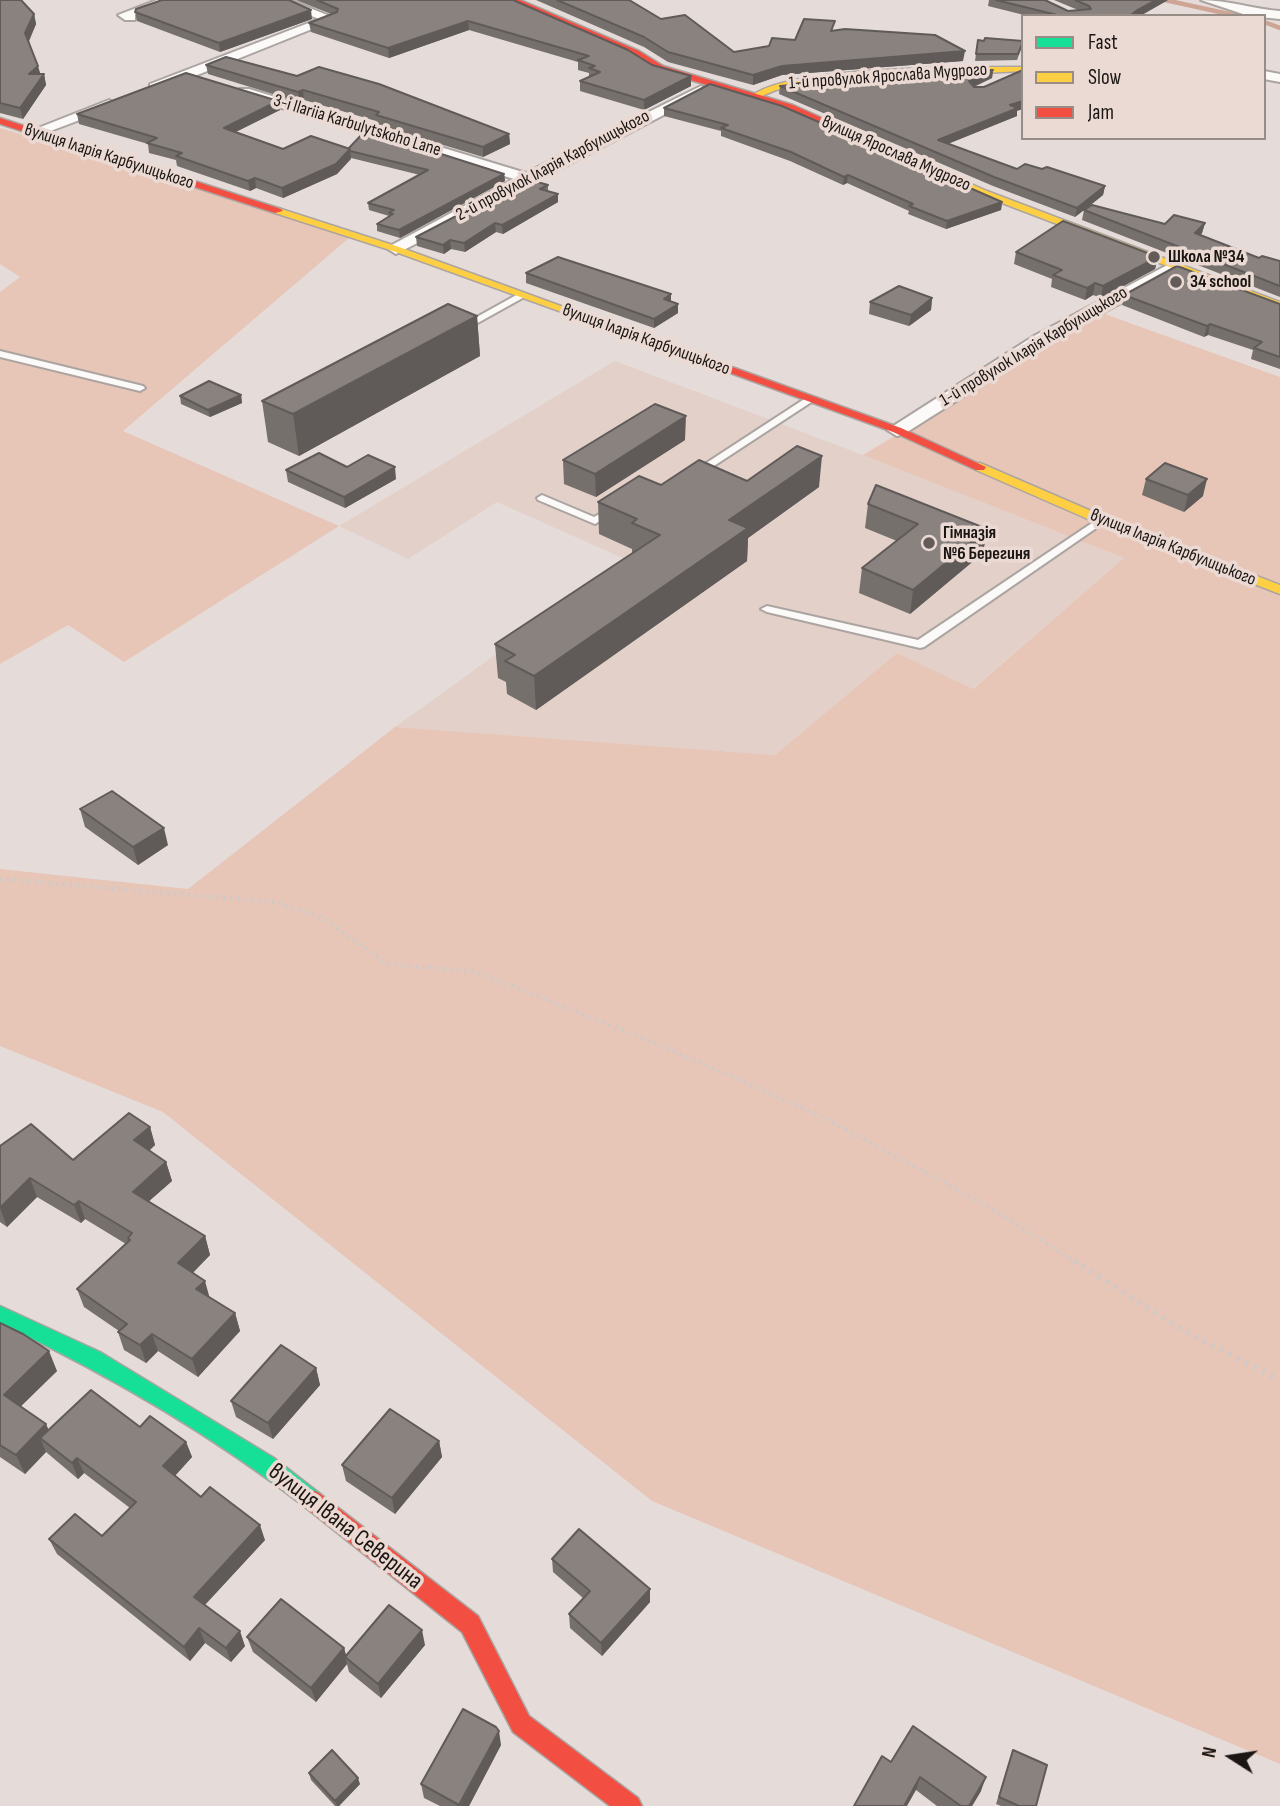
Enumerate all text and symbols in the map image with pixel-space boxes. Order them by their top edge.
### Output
legend [1021,14,1266,140]
text: Fast [1088,30,1118,55]
street label: 1-й провулок Ярослава Мудрого [788,59,988,95]
text: Slow [1088,65,1121,90]
street label: 3-i Ilariia Karbulytskoho Lane [271,90,443,162]
text: Jam [1088,100,1114,125]
street label: 2-й провулок Іларія Карбулицького [453,106,653,226]
street label: вулиця Ярослава Мудрого [818,111,974,197]
street label: вулиця Іларія Карбулицького [22,119,196,195]
place label: Школа №34 [1168,246,1244,268]
marker: Школа №34 [1146,249,1162,265]
place label: 34 school [1190,271,1251,293]
marker: 34 school [1168,274,1184,290]
street label: 1-й провулок Іларія Карбулицького [936,282,1132,412]
street label: вулиця Іларія Карбулицького [559,300,733,380]
street label: вулиця Іларія Карбулицького [1087,505,1259,591]
place label: Гімназія №6 Берегиня [943,522,1030,564]
marker: Гімназія №6 Берегиня [921,535,937,551]
street label: вулиця Івана Северина [262,1458,428,1596]
north arrow [1196,1722,1266,1792]
text: N [1198,1745,1222,1760]

